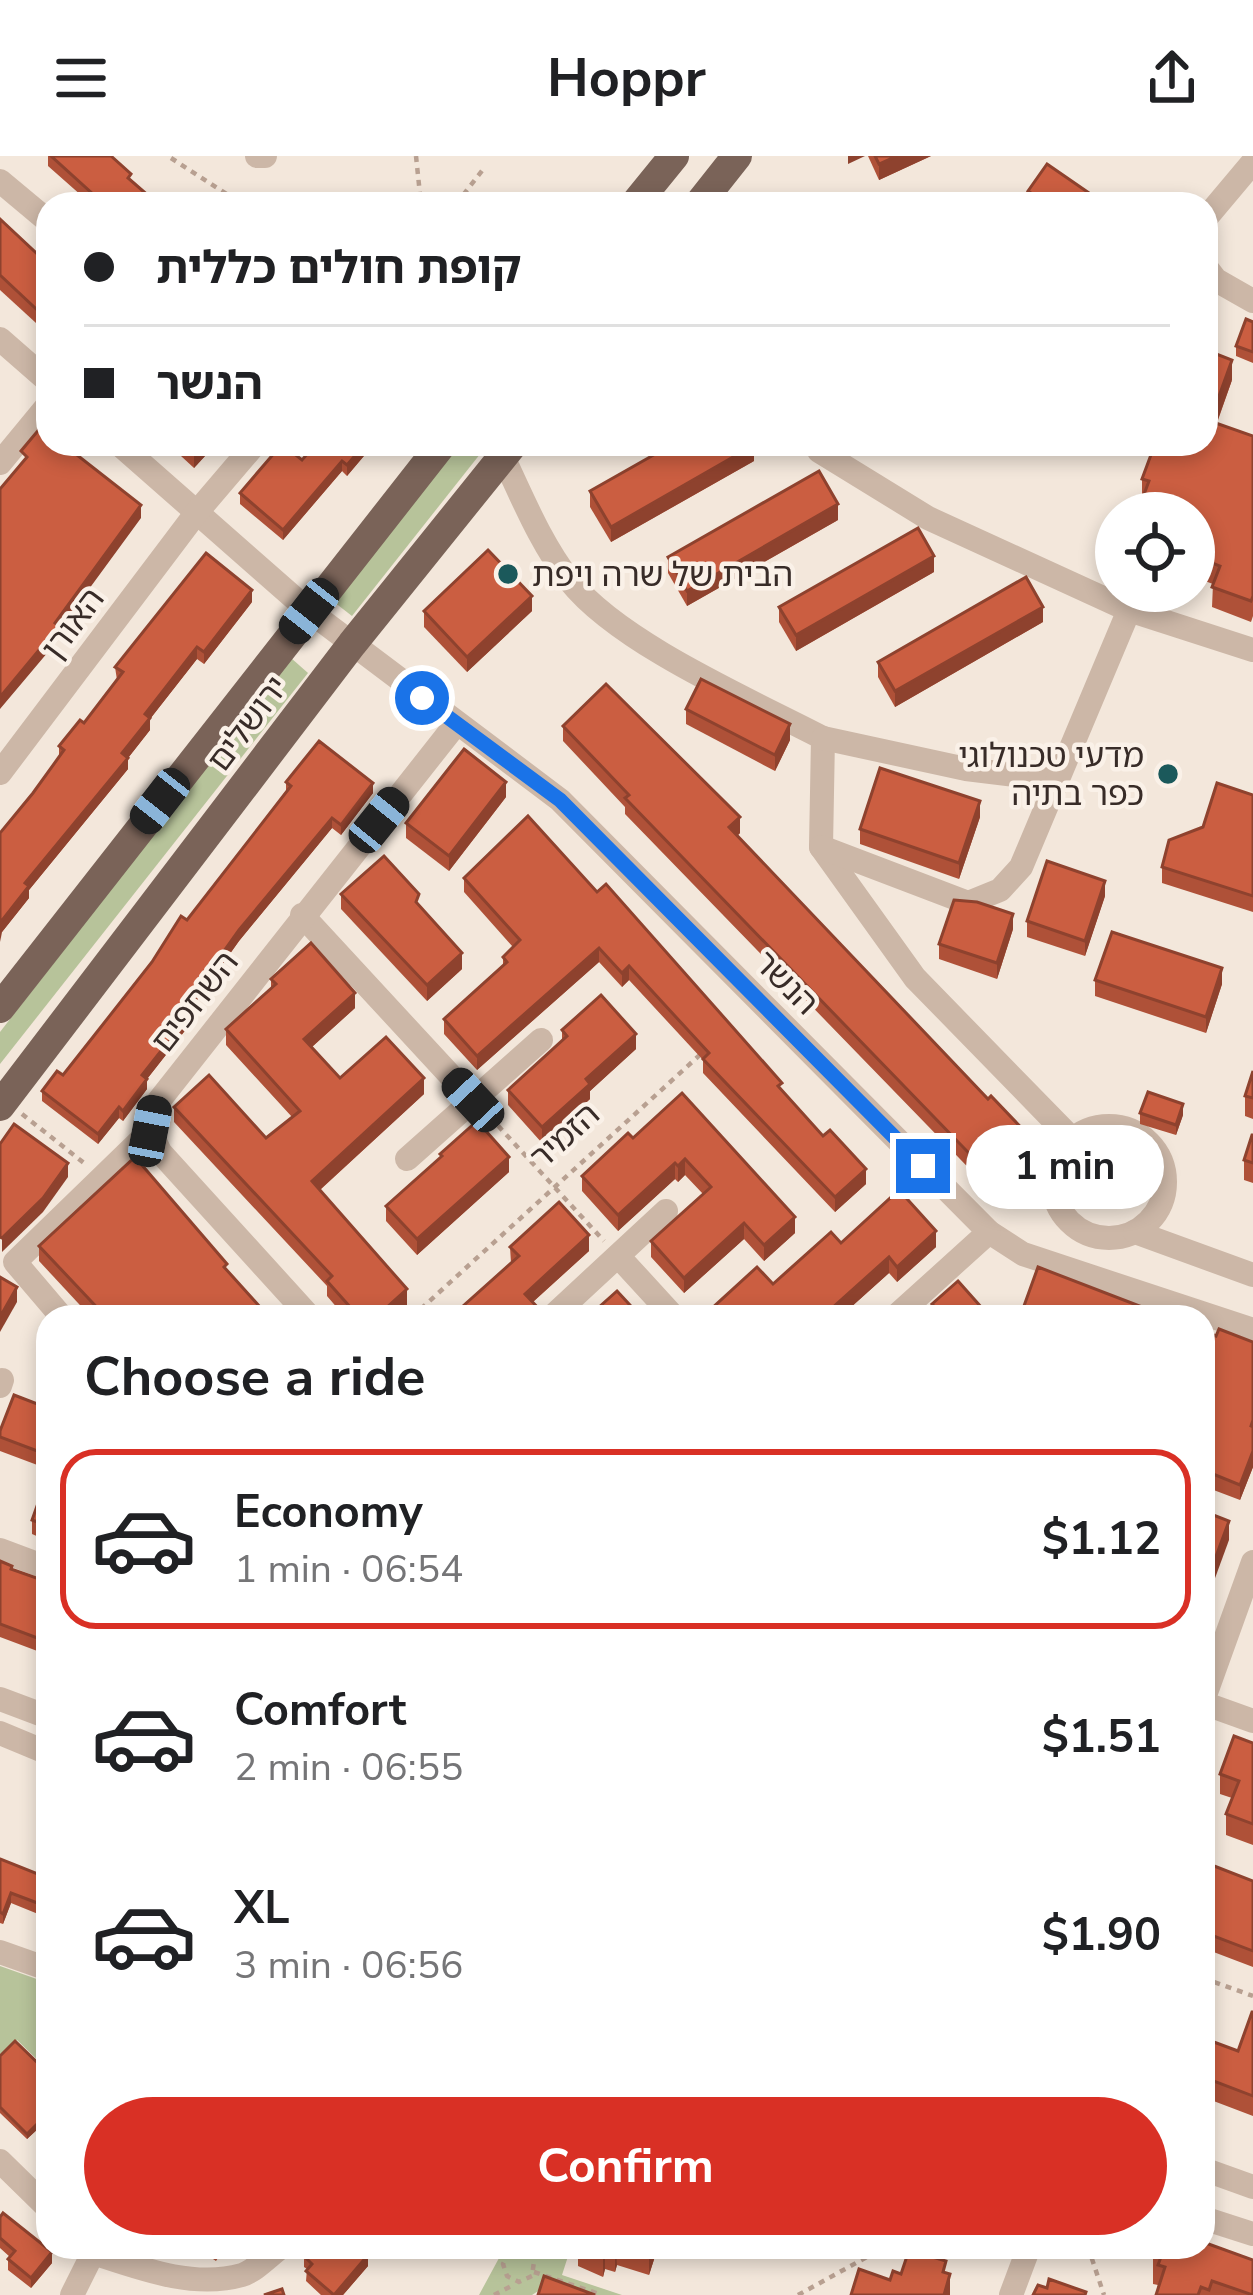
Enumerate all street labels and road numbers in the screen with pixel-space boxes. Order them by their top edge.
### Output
street label: האורן [31,579,115,669]
street label: ירושלים [197,667,299,781]
street label: הנשר [744,941,828,1025]
street label: השחפים [141,942,249,1062]
street label: הזמיר [520,1093,610,1180]

